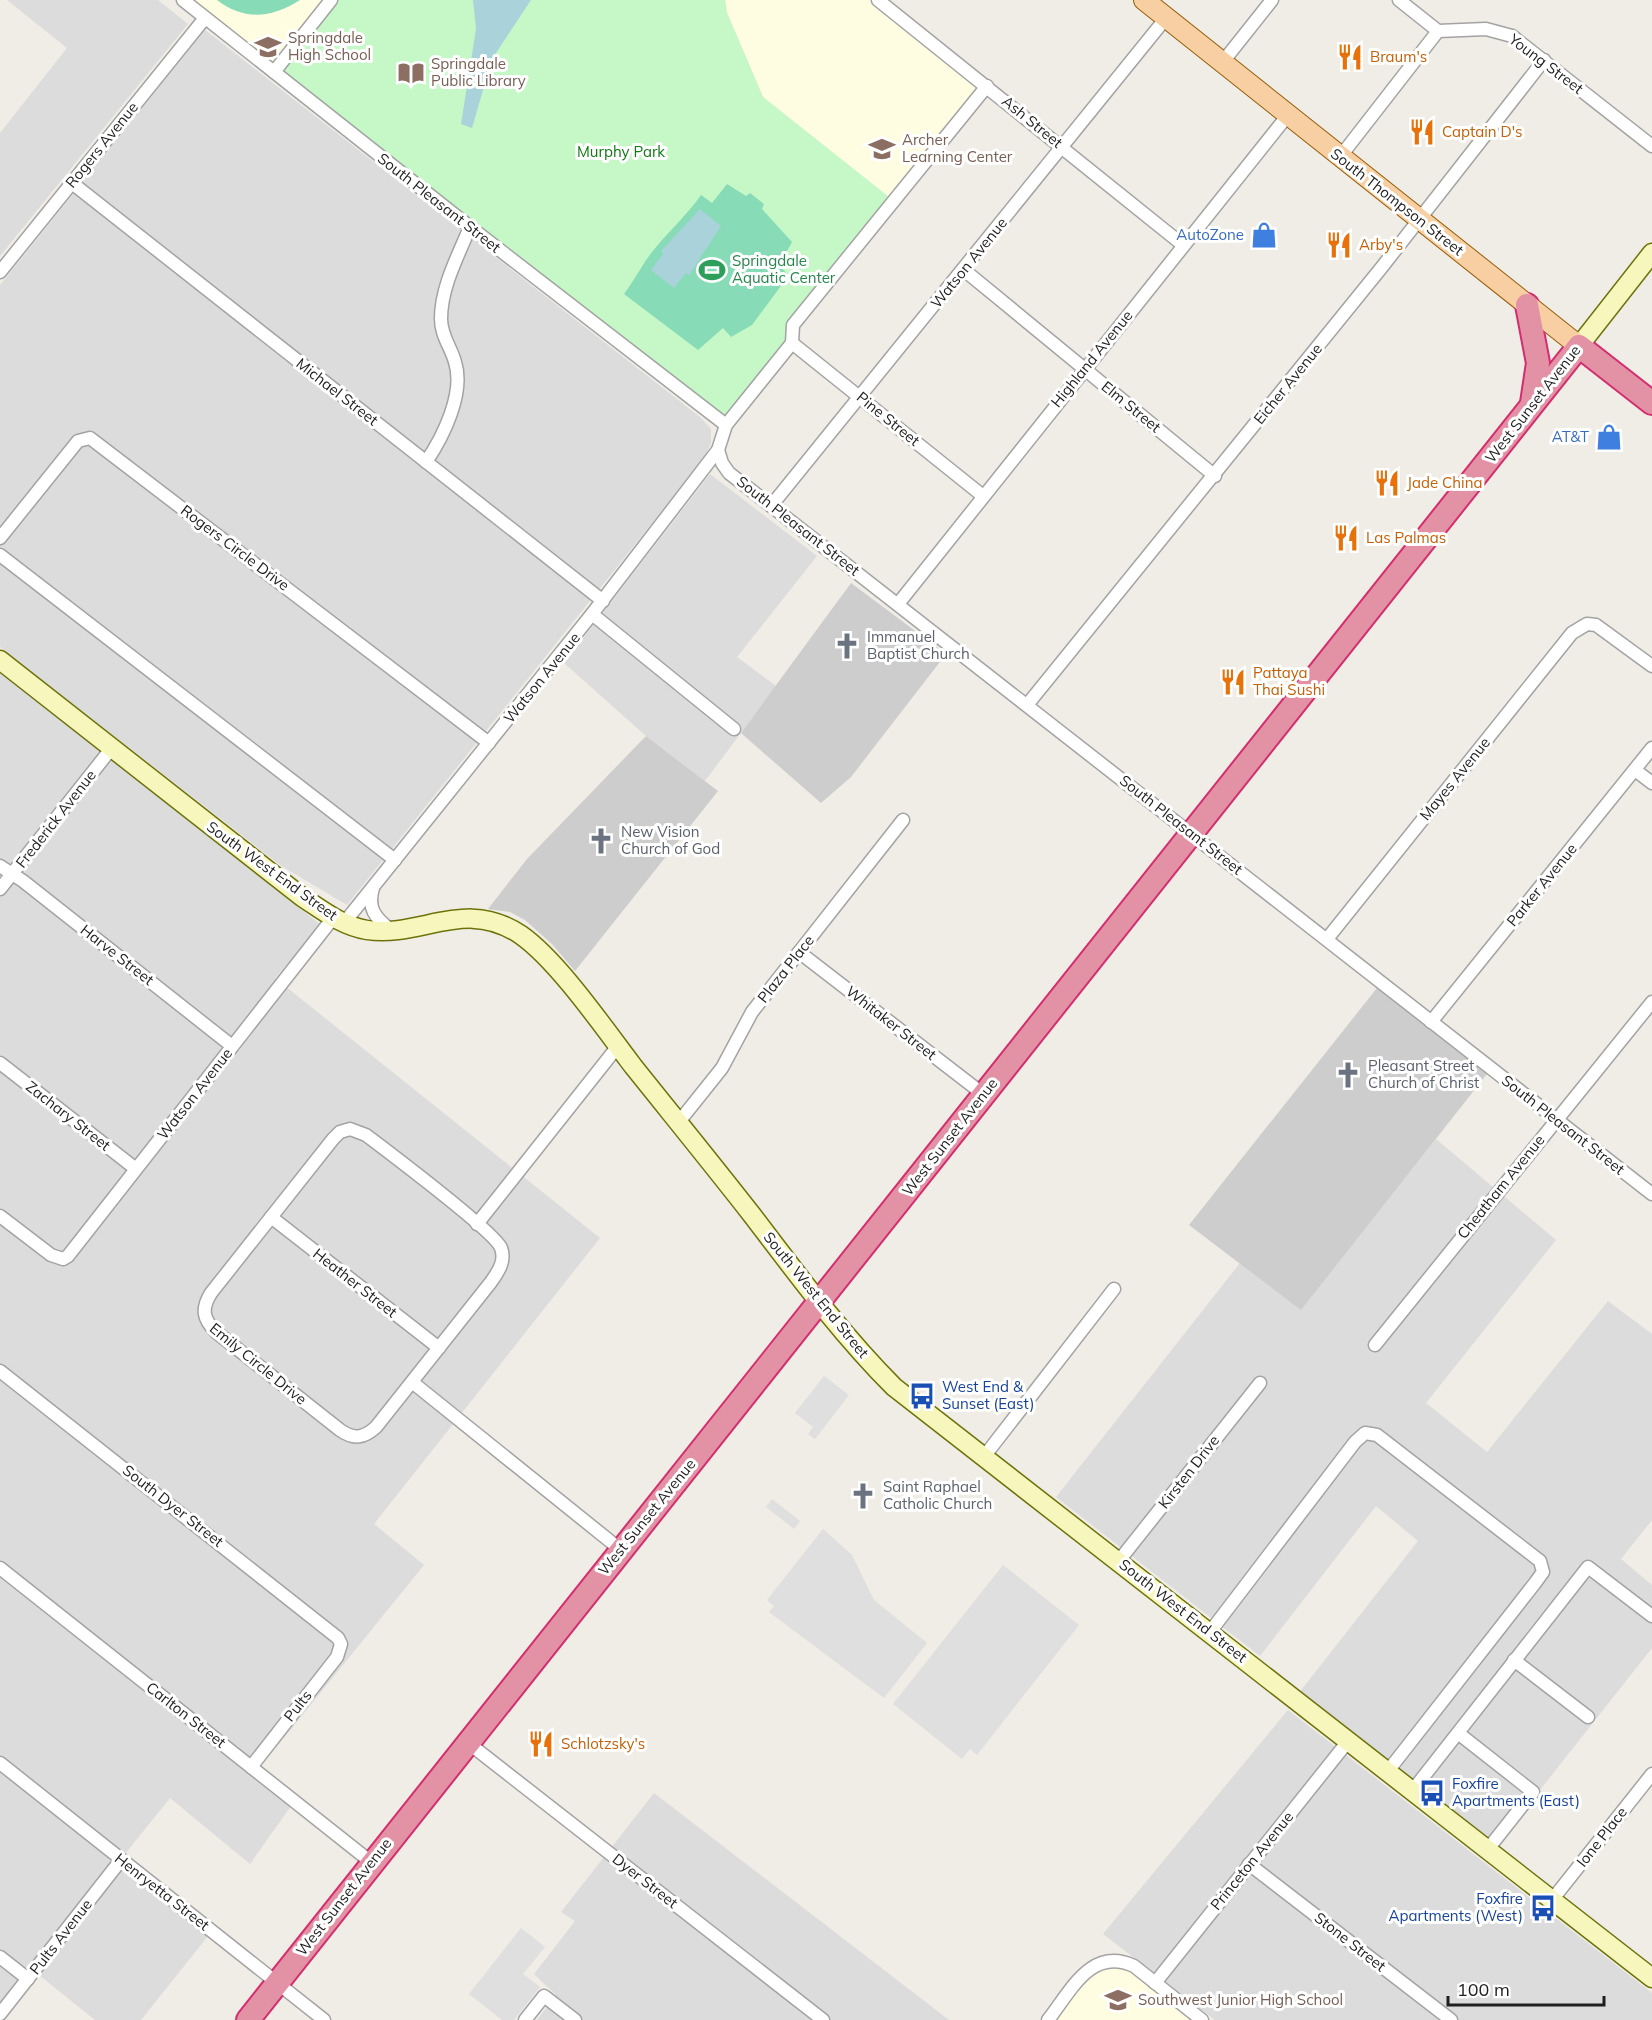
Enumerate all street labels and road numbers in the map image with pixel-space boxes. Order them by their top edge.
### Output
street label: Young Street [1504,29,1587,98]
street label: Ash Street [998,91,1066,152]
street label: Rogers Avenue [61,98,142,191]
street label: South Thompson Street [1327,144,1467,259]
street label: South Pleasant Street [374,149,505,257]
street label: Watson Avenue [926,214,1011,312]
street label: Highland Avenue [1047,306,1137,411]
street label: Eicher Avenue [1249,339,1326,428]
street label: West Sunset Avenue [1481,341,1585,466]
street label: Michael Street [293,354,382,430]
street label: Elm Street [1098,377,1165,436]
street label: Pine Street [853,387,924,450]
street label: South Pleasant Street [733,472,864,580]
street label: Rogers Circle Drive [177,501,293,595]
street label: Watson Avenue [499,629,584,727]
street label: Mayes Avenue [1415,733,1494,824]
street label: Frederick Avenue [11,766,100,872]
street label: South Pleasant Street [1116,771,1247,879]
street label: South West End Street [203,817,341,924]
street label: Parker Avenue [1502,839,1581,930]
street label: Harve Street [77,920,158,989]
street label: Plaza Place [753,931,818,1006]
street label: Whitaker Street [842,981,940,1064]
street label: Watson Avenue [153,1044,236,1143]
street label: South Pleasant Street [1498,1071,1629,1179]
street label: West Sunset Avenue [898,1074,1002,1199]
street label: Zachary Street [22,1077,114,1155]
street label: Cheatham Avenue [1453,1131,1548,1243]
street label: South West End Street [760,1228,873,1362]
street label: Heather Street [309,1244,401,1321]
street label: Emily Circle Drive [206,1319,311,1409]
street label: Kirsten Drive [1154,1431,1223,1512]
street label: West Sunset Avenue [594,1455,699,1579]
street label: South Dyer Street [119,1460,227,1551]
street label: South West End Street [1116,1555,1251,1666]
street label: Carlton Street [143,1678,230,1752]
street label: Pults [279,1686,316,1725]
street label: Ione Place [1572,1803,1631,1871]
street label: Princeton Avenue [1206,1807,1297,1914]
street label: West Sunset Avenue [292,1834,396,1959]
street label: Henryetta Street [111,1849,213,1935]
street label: Dyer Street [609,1849,682,1912]
street label: Pults Avenue [25,1895,96,1978]
street label: Stone Street [1311,1908,1390,1975]

